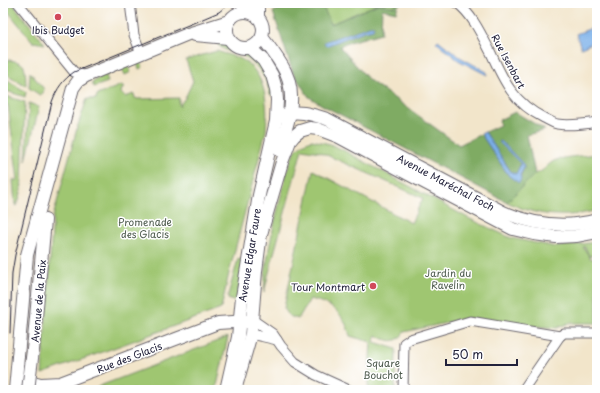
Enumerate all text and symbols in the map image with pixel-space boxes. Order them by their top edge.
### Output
marker: Ibis Budget [53,12,63,22]
place label: Ibis Budget [32,22,84,37]
street label: Rue Isenbart [488,31,530,91]
street label: Avenue Maréchal Foch [395,150,497,214]
street label: Avenue Edgar Faure [234,206,264,303]
park label: Promenade des Glacis [118,214,172,241]
street label: Avenue de la Paix [27,259,49,343]
park label: Jardin du Ravelin [425,265,471,292]
place label: Tour Montmart [291,279,365,294]
marker: Tour Montmart [368,281,378,291]
street label: Rue des Glacis [94,338,164,376]
scale bar [446,341,517,367]
text: 50 m [452,345,483,363]
park label: Square Bouchot [363,355,403,382]

